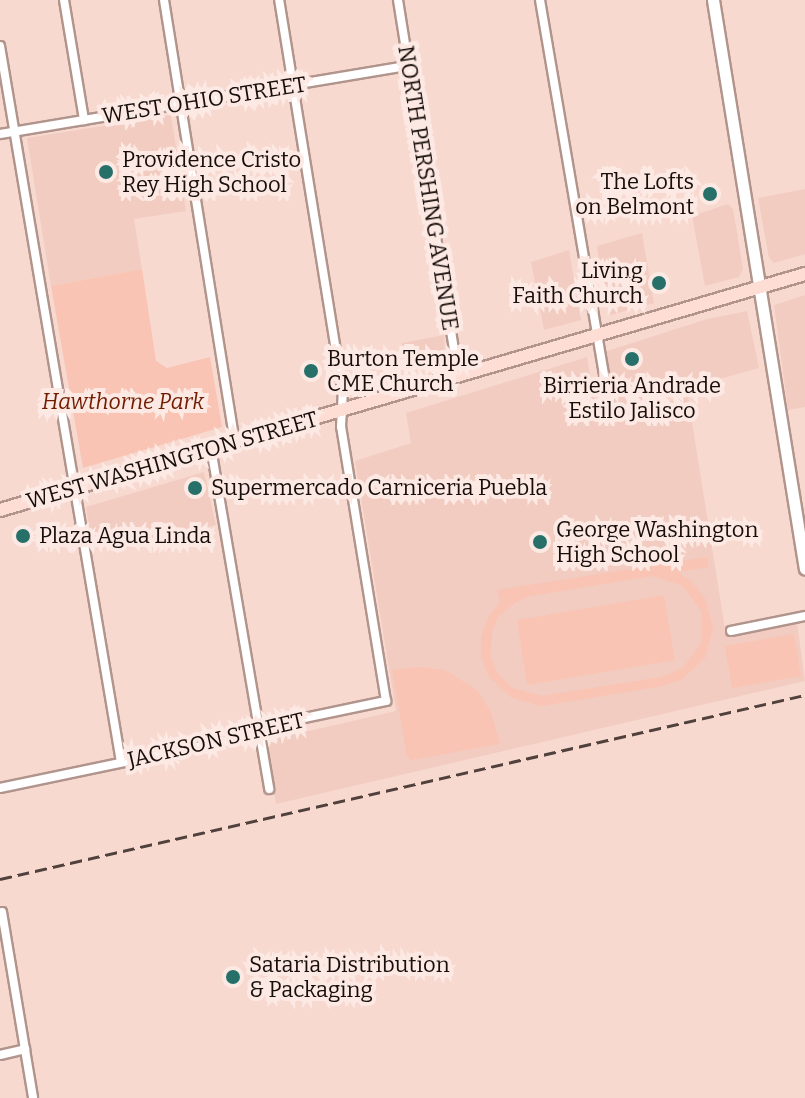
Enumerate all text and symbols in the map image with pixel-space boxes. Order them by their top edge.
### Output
street label: NORTH PERSHING AVENUE [392,44,464,332]
street label: WEST OHIO STREET [100,71,308,129]
place label: Providence Cristo Rey High School [122,146,301,198]
marker: Providence Cristo Rey High School [97,163,115,181]
place label: The Lofts on Belmont [575,168,694,220]
marker: The Lofts on Belmont [701,185,719,203]
place label: Living Faith Church [512,257,643,308]
marker: Living Faith Church [650,274,668,292]
place label: Burton Temple CME Church [327,345,479,396]
marker: Birrieria Andrade Estilo Jalisco [623,350,641,368]
marker: Burton Temple CME Church [302,362,320,380]
place label: Birrieria Andrade Estilo Jalisco [543,372,721,424]
park label: Hawthorne Park [42,389,204,415]
street label: WEST WASHINGTON STREET [23,406,321,514]
place label: Supermercado Carniceria Puebla [211,475,547,501]
marker: Supermercado Carniceria Puebla [186,479,204,497]
place label: George Washington High School [556,516,758,568]
place label: Plaza Agua Linda [39,523,211,549]
marker: Plaza Agua Linda [14,527,32,545]
marker: George Washington High School [531,533,549,551]
street label: JACKSON STREET [125,707,307,773]
place label: Sataria Distribution & Packaging [249,951,450,1002]
marker: Sataria Distribution & Packaging [224,968,242,986]

